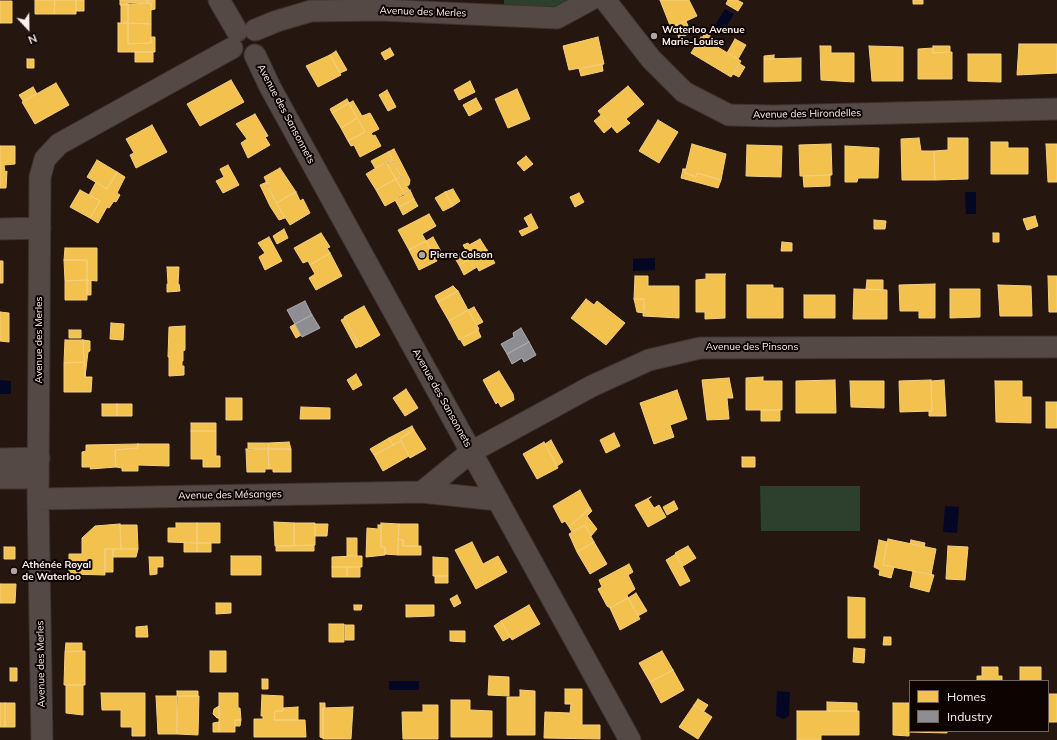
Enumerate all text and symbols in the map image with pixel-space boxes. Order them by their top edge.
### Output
street label: Avenue des Merles [379,4,467,20]
north arrow [8,8,48,48]
place label: Waterloo Avenue Marie-Louise [662,24,745,48]
text: N [26,31,39,47]
marker: Waterloo Avenue Marie-Louise [649,31,659,41]
street label: Avenue des Sansonnets [255,62,317,166]
street label: Avenue des Hirondelles [753,107,861,121]
place label: Pierre Colson [430,249,493,261]
marker: Pierre Colson [417,250,427,260]
street label: Avenue des Merles [33,297,45,383]
street label: Avenue des Pinsons [706,341,798,353]
street label: Avenue des Sansonnets [410,347,474,449]
street label: Avenue des Mésanges [178,488,282,502]
place label: Athénée Royal de Waterloo [22,559,91,582]
marker: Athénée Royal de Waterloo [9,566,19,576]
street label: Avenue des Merles [34,620,48,708]
legend [909,680,1049,732]
text: Homes [947,689,986,704]
text: Industry [947,709,992,724]

